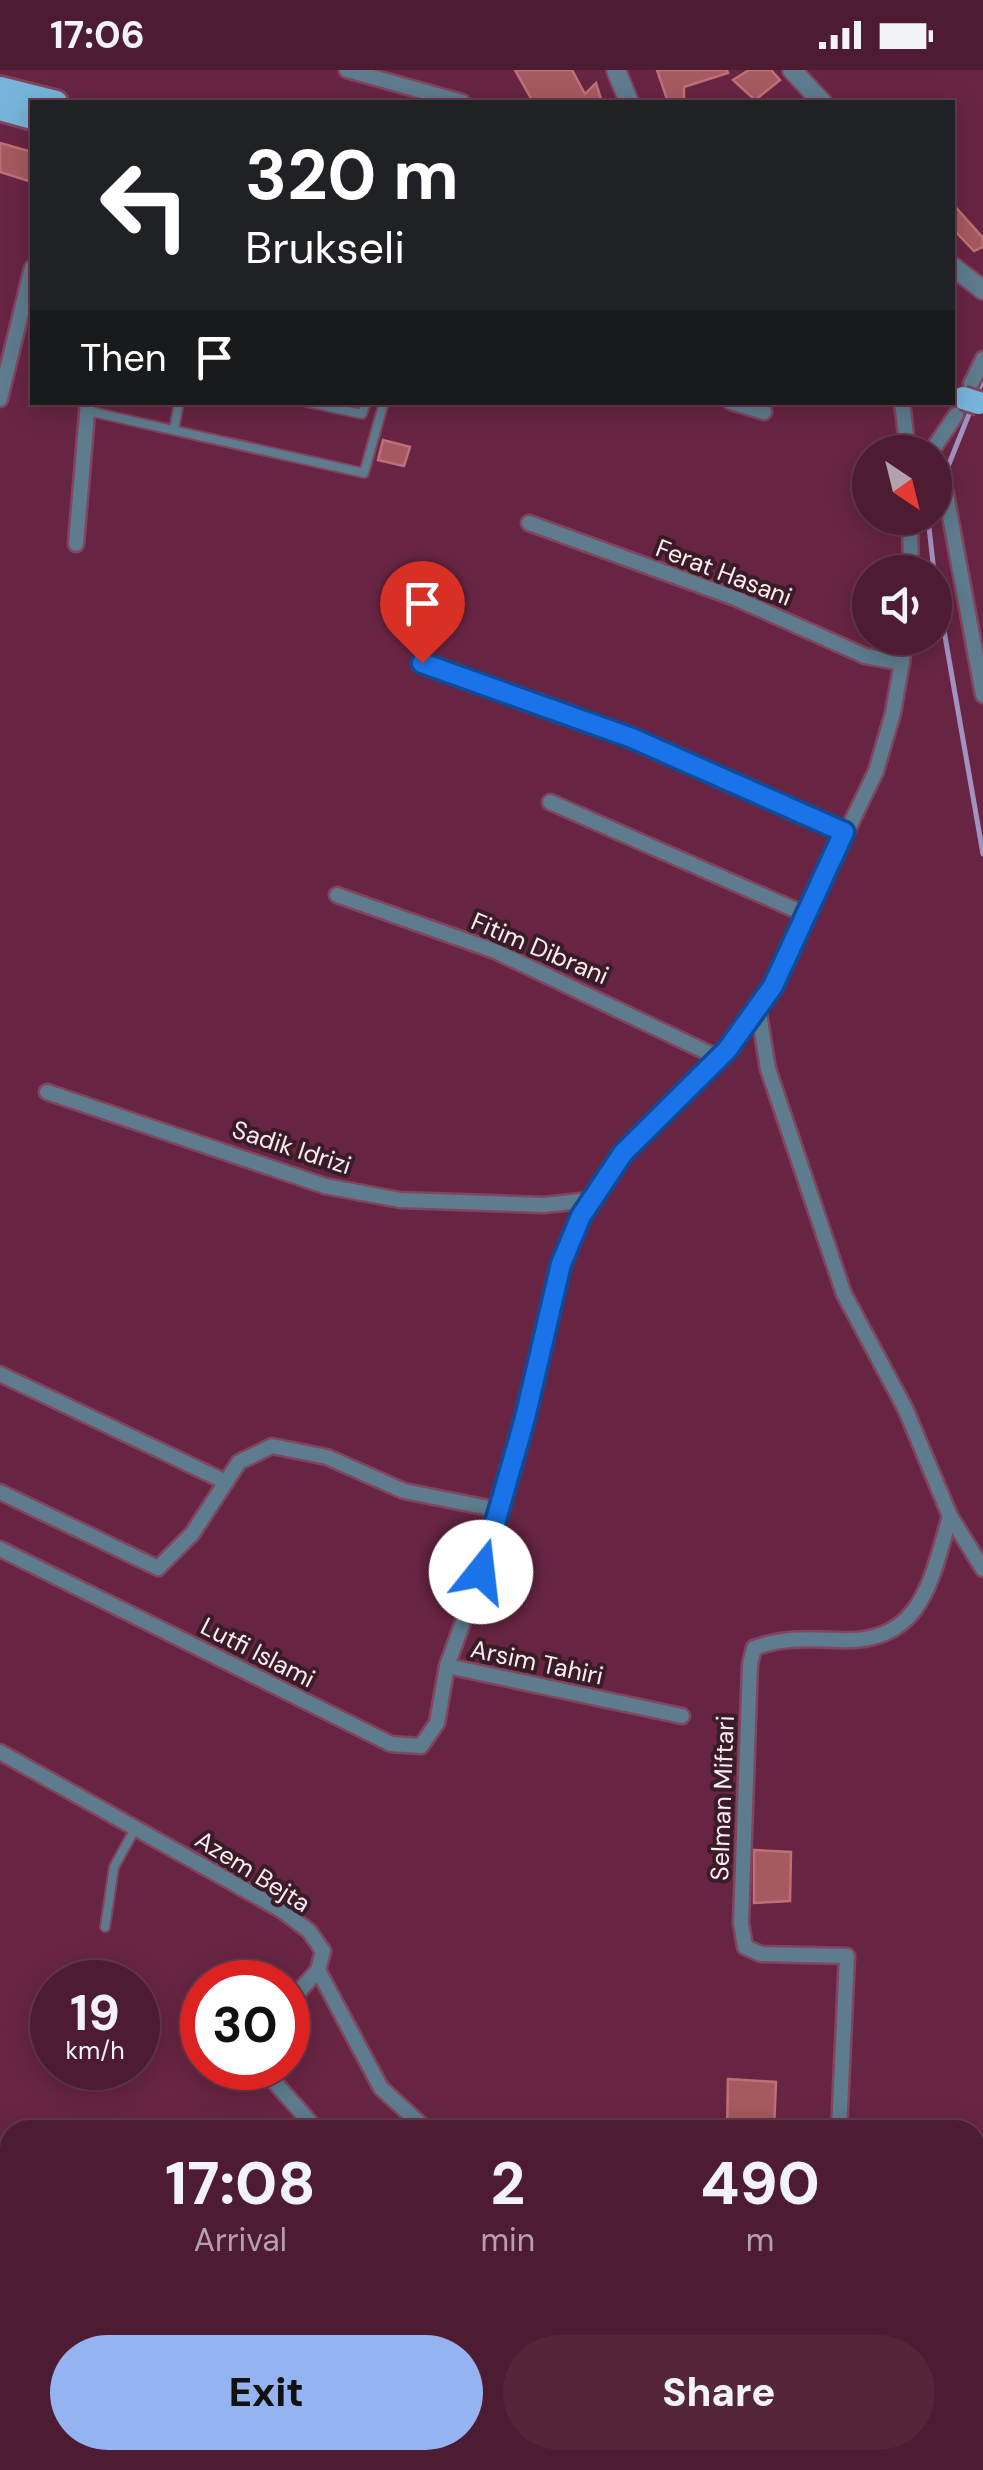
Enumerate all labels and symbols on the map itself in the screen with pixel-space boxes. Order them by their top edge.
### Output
north arrow [852,435,952,535]
street label: Ferat Hasani [651,531,797,614]
pin [380,561,465,664]
street label: Fitim Dibrani [466,905,614,992]
street label: Sadik Idrizi [228,1113,356,1182]
position arrow [429,1520,533,1624]
street label: Lutfi Islami [195,1610,320,1695]
street label: Arsim Tahiri [468,1632,606,1693]
street label: Selman Miftari [703,1715,742,1881]
street label: Azem Bejta [189,1823,317,1920]
speed limit sign: 30 [180,1960,310,2090]

